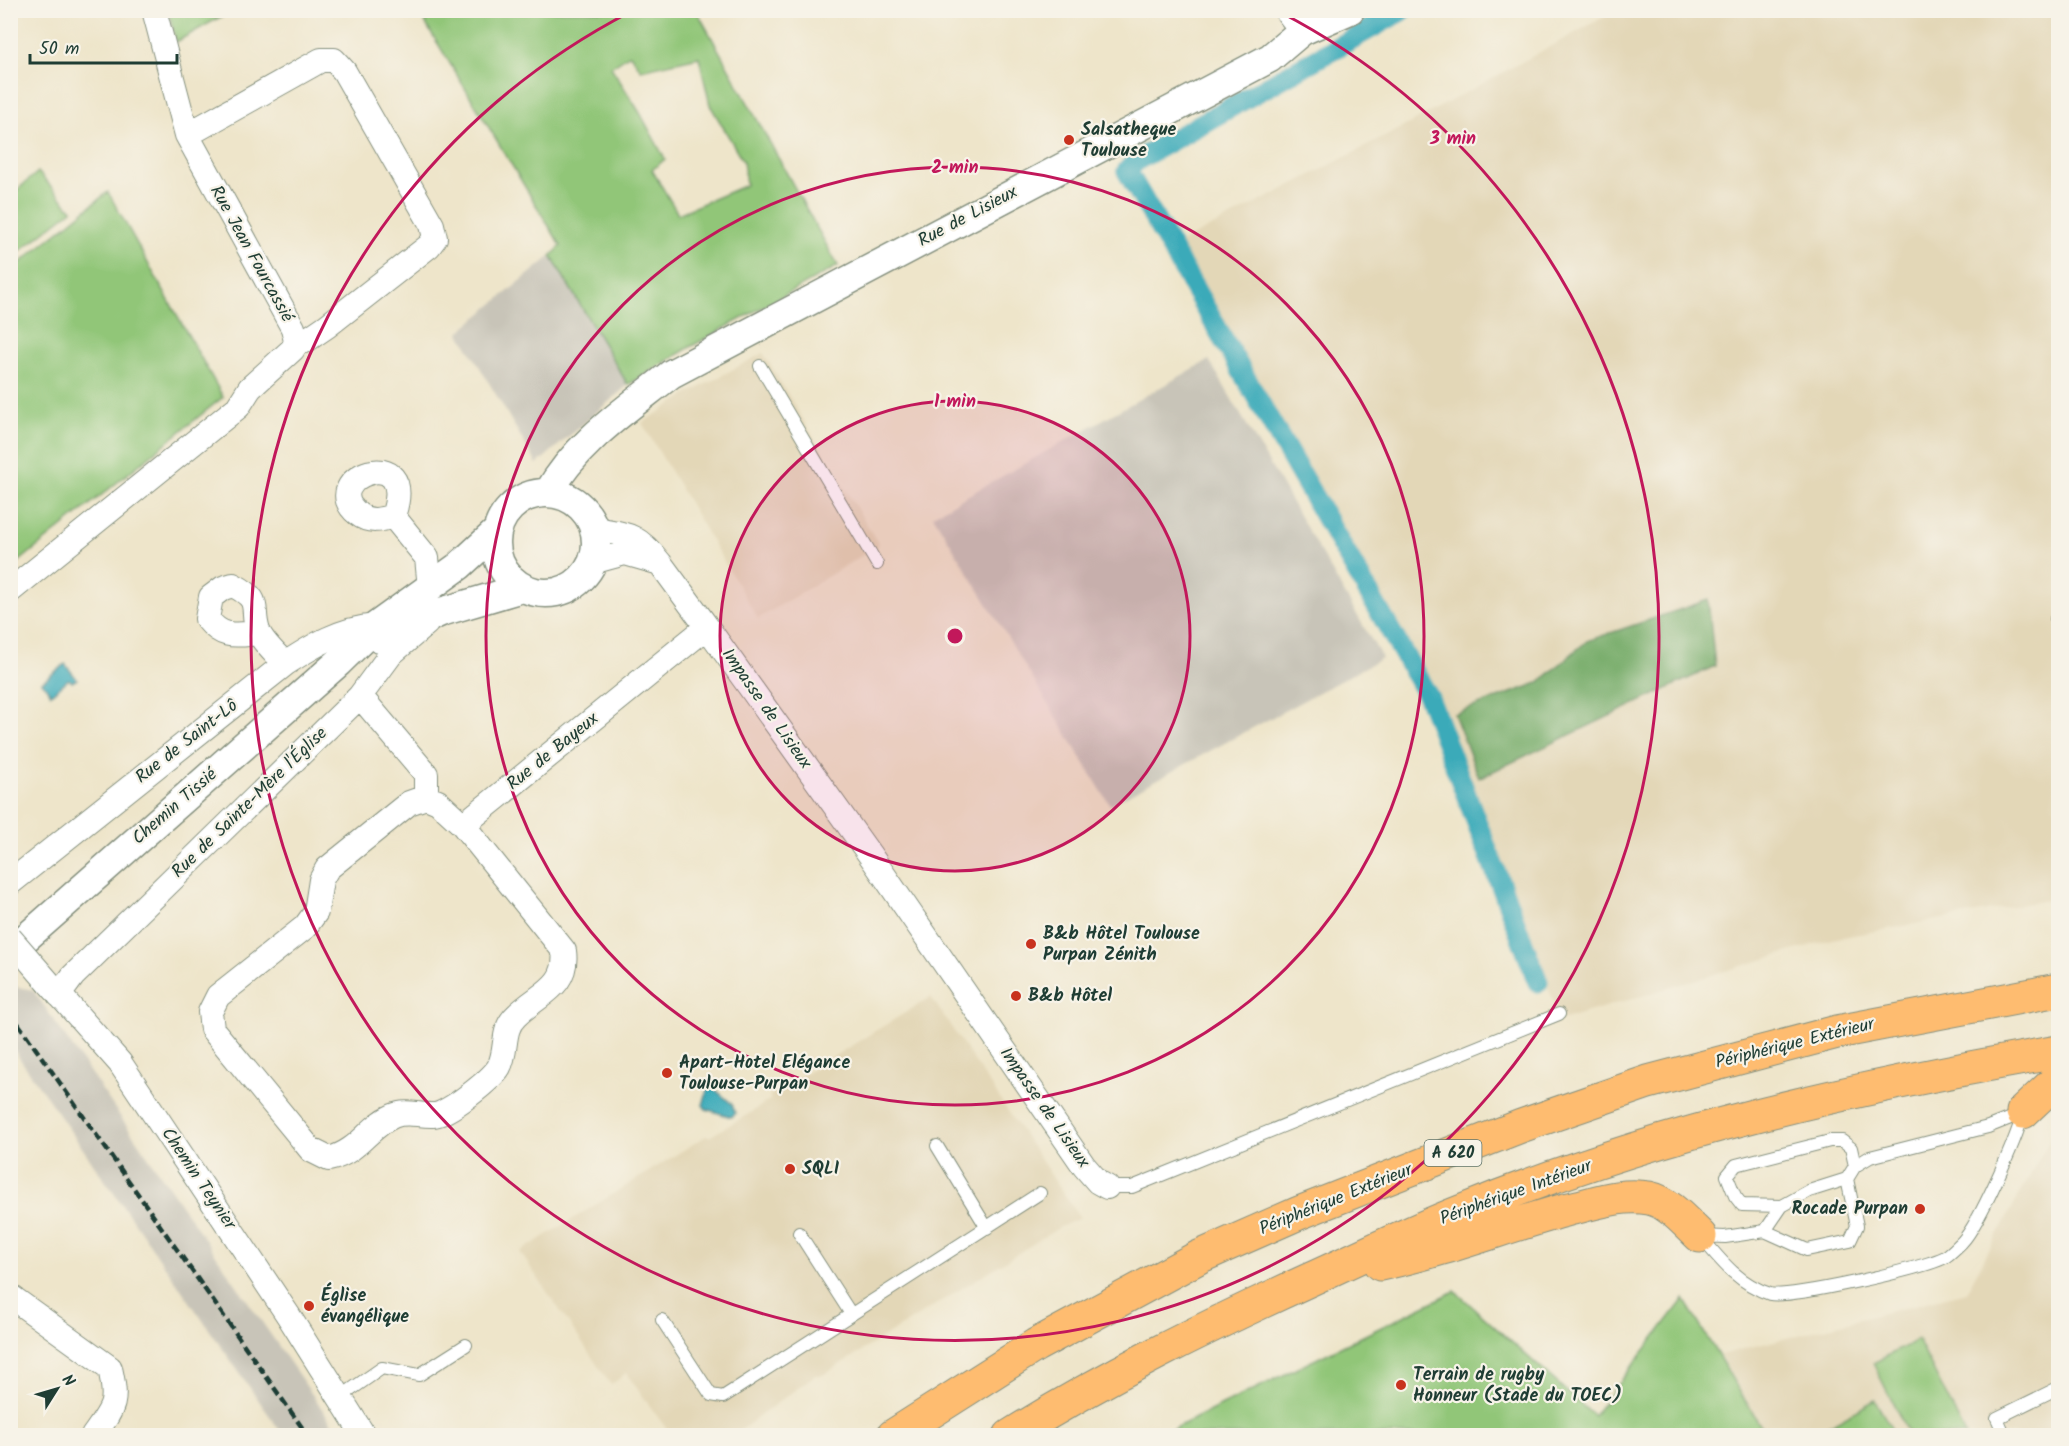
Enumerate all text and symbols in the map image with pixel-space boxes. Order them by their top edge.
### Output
scale bar [30,27,177,65]
text: 50 m [39,35,79,64]
place label: Salsatheque Toulouse [1081,116,1177,166]
text: 3 min [1429,125,1476,154]
marker: Salsatheque Toulouse [1062,133,1076,147]
text: 2 min [932,154,978,183]
street label: Rue de Lisieux [913,178,1023,255]
street label: Rue Jean Fourcassié [201,180,301,329]
text: 1 min [934,388,976,417]
centre of rings [945,626,965,646]
street label: Impasse de Lisieux [713,642,819,776]
street label: Rue de Saint-Lô [129,692,245,792]
street label: Rue de Bayeux [501,705,606,798]
street label: Rue de Sainte-Mère l'Église [165,720,335,886]
street label: Chemin Tissié [126,761,225,853]
place label: B&b Hôtel Toulouse Purpan Zénith [1043,920,1200,970]
marker: B&b Hôtel Toulouse Purpan Zénith [1024,937,1038,951]
place label: B&b Hôtel [1028,982,1112,1011]
marker: B&b Hôtel [1009,989,1023,1003]
street label: Périphérique Extérieur [1713,1010,1879,1078]
street label: Impasse de Lisieux [991,1041,1097,1175]
place label: Apart-Hotel Elégance Toulouse-Purpan [679,1049,850,1099]
marker: Apart-Hotel Elégance Toulouse-Purpan [660,1066,674,1080]
street label: Chemin Teynier [153,1122,244,1237]
road number: A 620 [1424,1140,1482,1166]
street label: Périphérique Intérieur [1436,1152,1597,1234]
place label: SQLI [802,1155,840,1184]
street label: Périphérique Extérieur [1255,1156,1418,1244]
marker: SQLI [783,1162,797,1176]
place label: Rocade Purpan [1792,1195,1908,1224]
marker: Rocade Purpan [1913,1202,1927,1216]
place label: Église évangélique [321,1282,409,1332]
marker: Église évangélique [302,1299,316,1313]
north arrow [27,1359,87,1419]
place label: Terrain de rugby Honneur (Stade du TOEC) [1413,1361,1622,1411]
text: N [55,1369,81,1392]
marker: Terrain de rugby Honneur (Stade du TOEC) [1394,1378,1408,1392]

